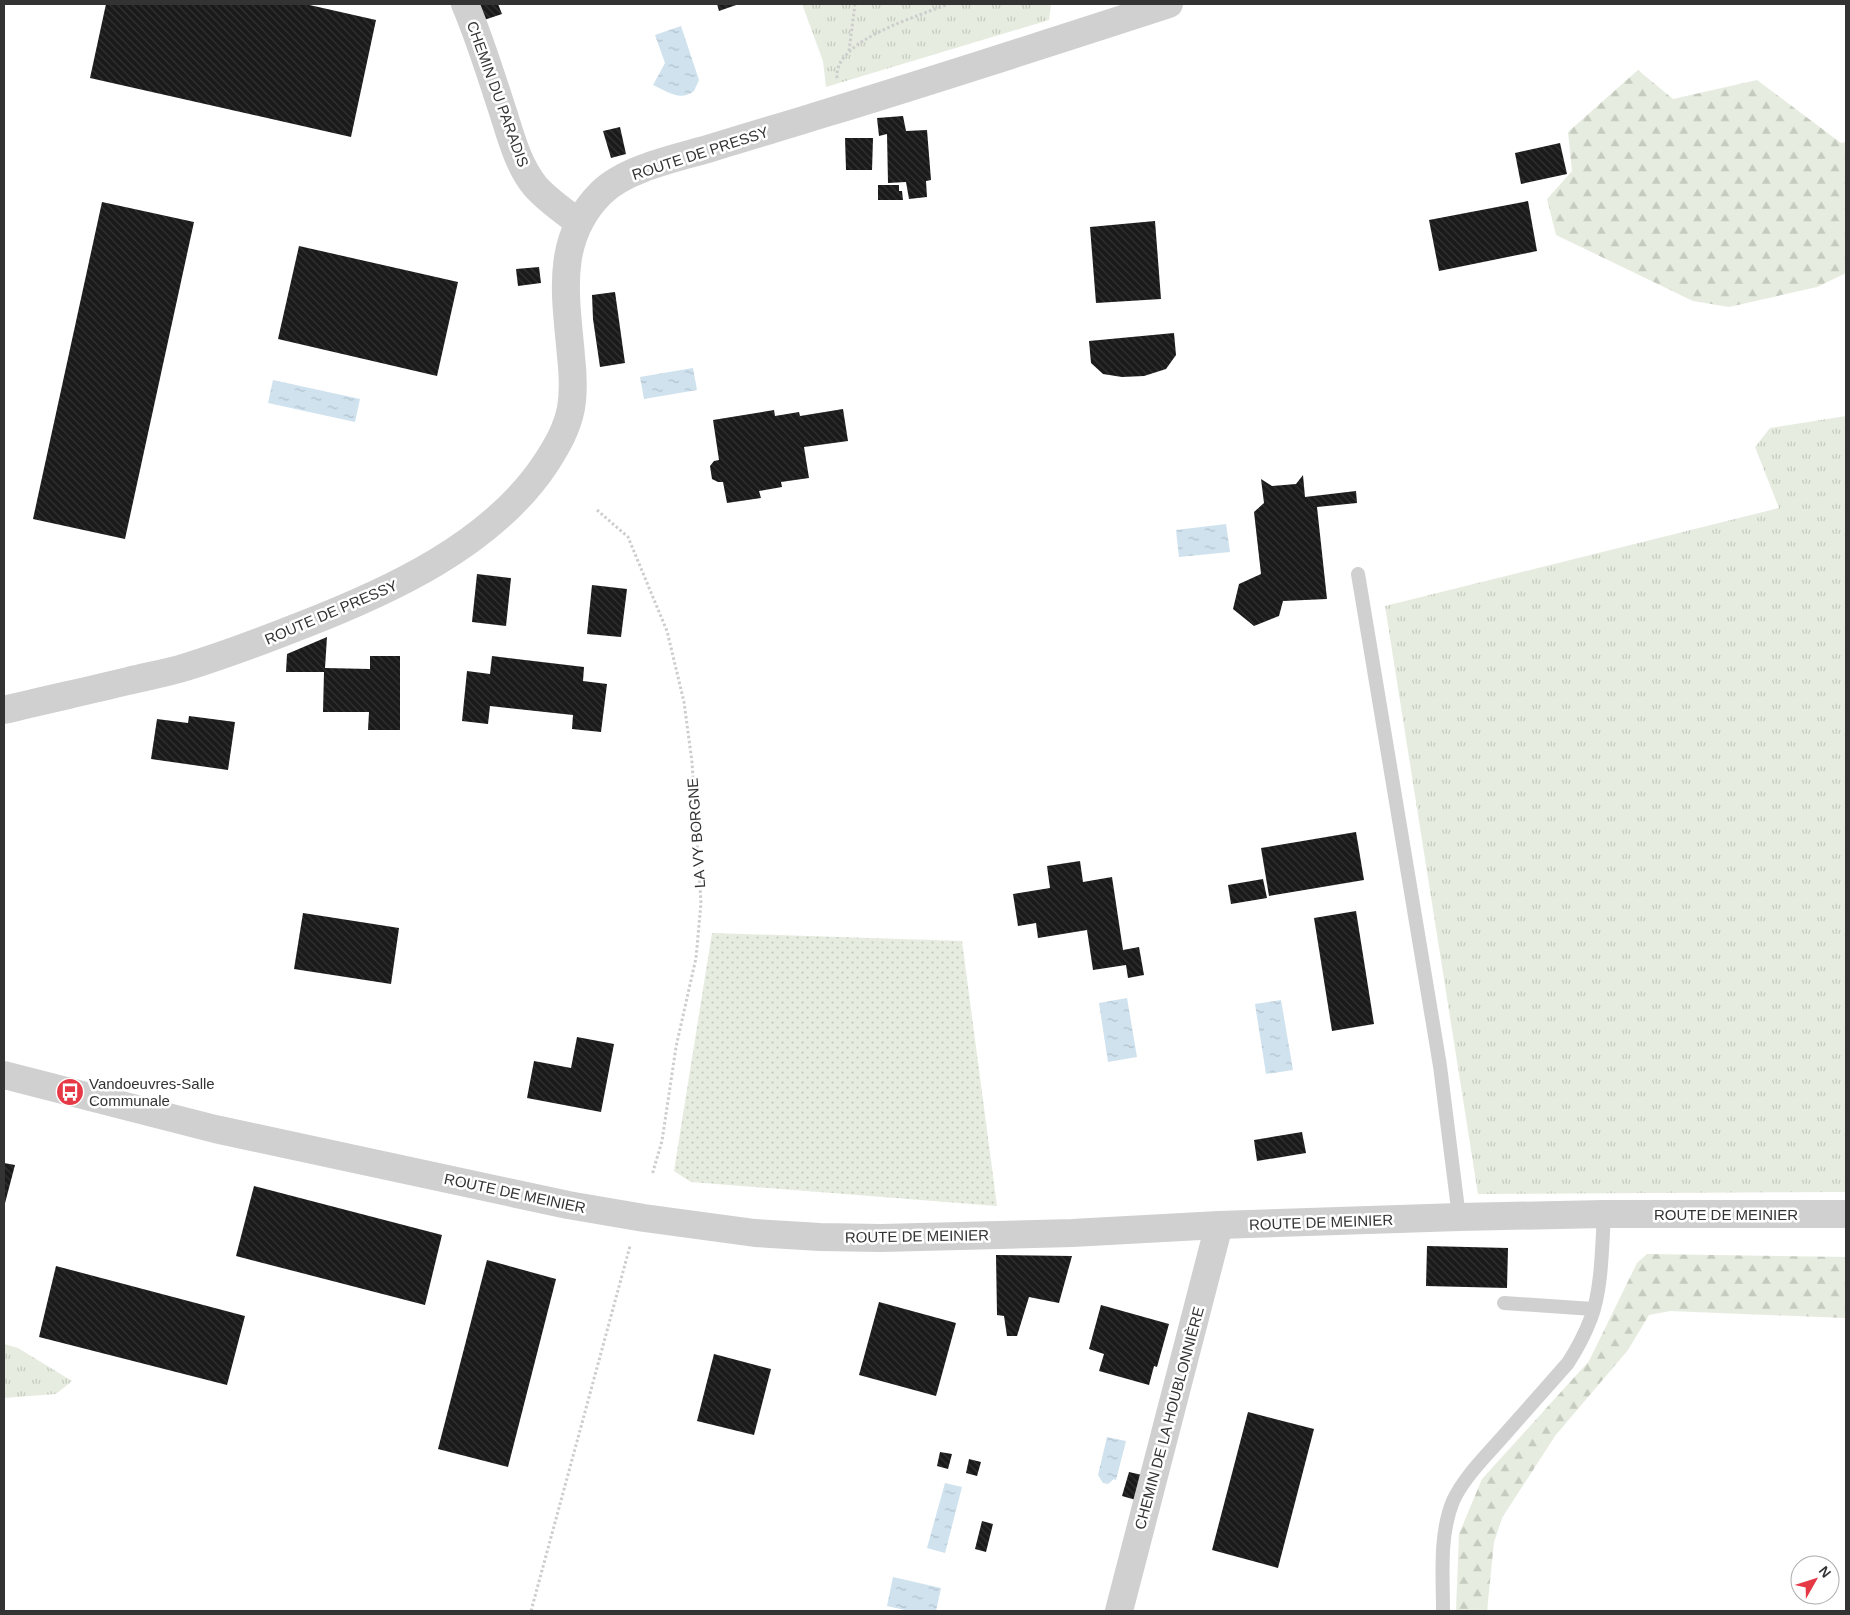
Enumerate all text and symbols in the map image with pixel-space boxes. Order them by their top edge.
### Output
street label: CHEMIN DU PARADIS [464,19,532,169]
street label: ROUTE DE PRESSY [630,123,770,183]
street label: ROUTE DE PRESSY [262,576,400,648]
street label: LA VY BORGNE [684,777,708,889]
place label: Vandoeuvres-Salle Communale [89,1075,215,1109]
bus stop icon: Vandoeuvres-Salle Communale [55,1077,85,1107]
street label: ROUTE DE MEINIER [443,1170,587,1216]
street label: ROUTE DE MEINIER [1654,1206,1798,1223]
street label: ROUTE DE MEINIER [1249,1211,1394,1233]
street label: ROUTE DE MEINIER [845,1226,989,1246]
street label: CHEMIN DE LA HOUBLONNIÈRE [1131,1305,1207,1531]
north arrow [1790,1555,1840,1605]
text: N [1816,1563,1835,1581]

